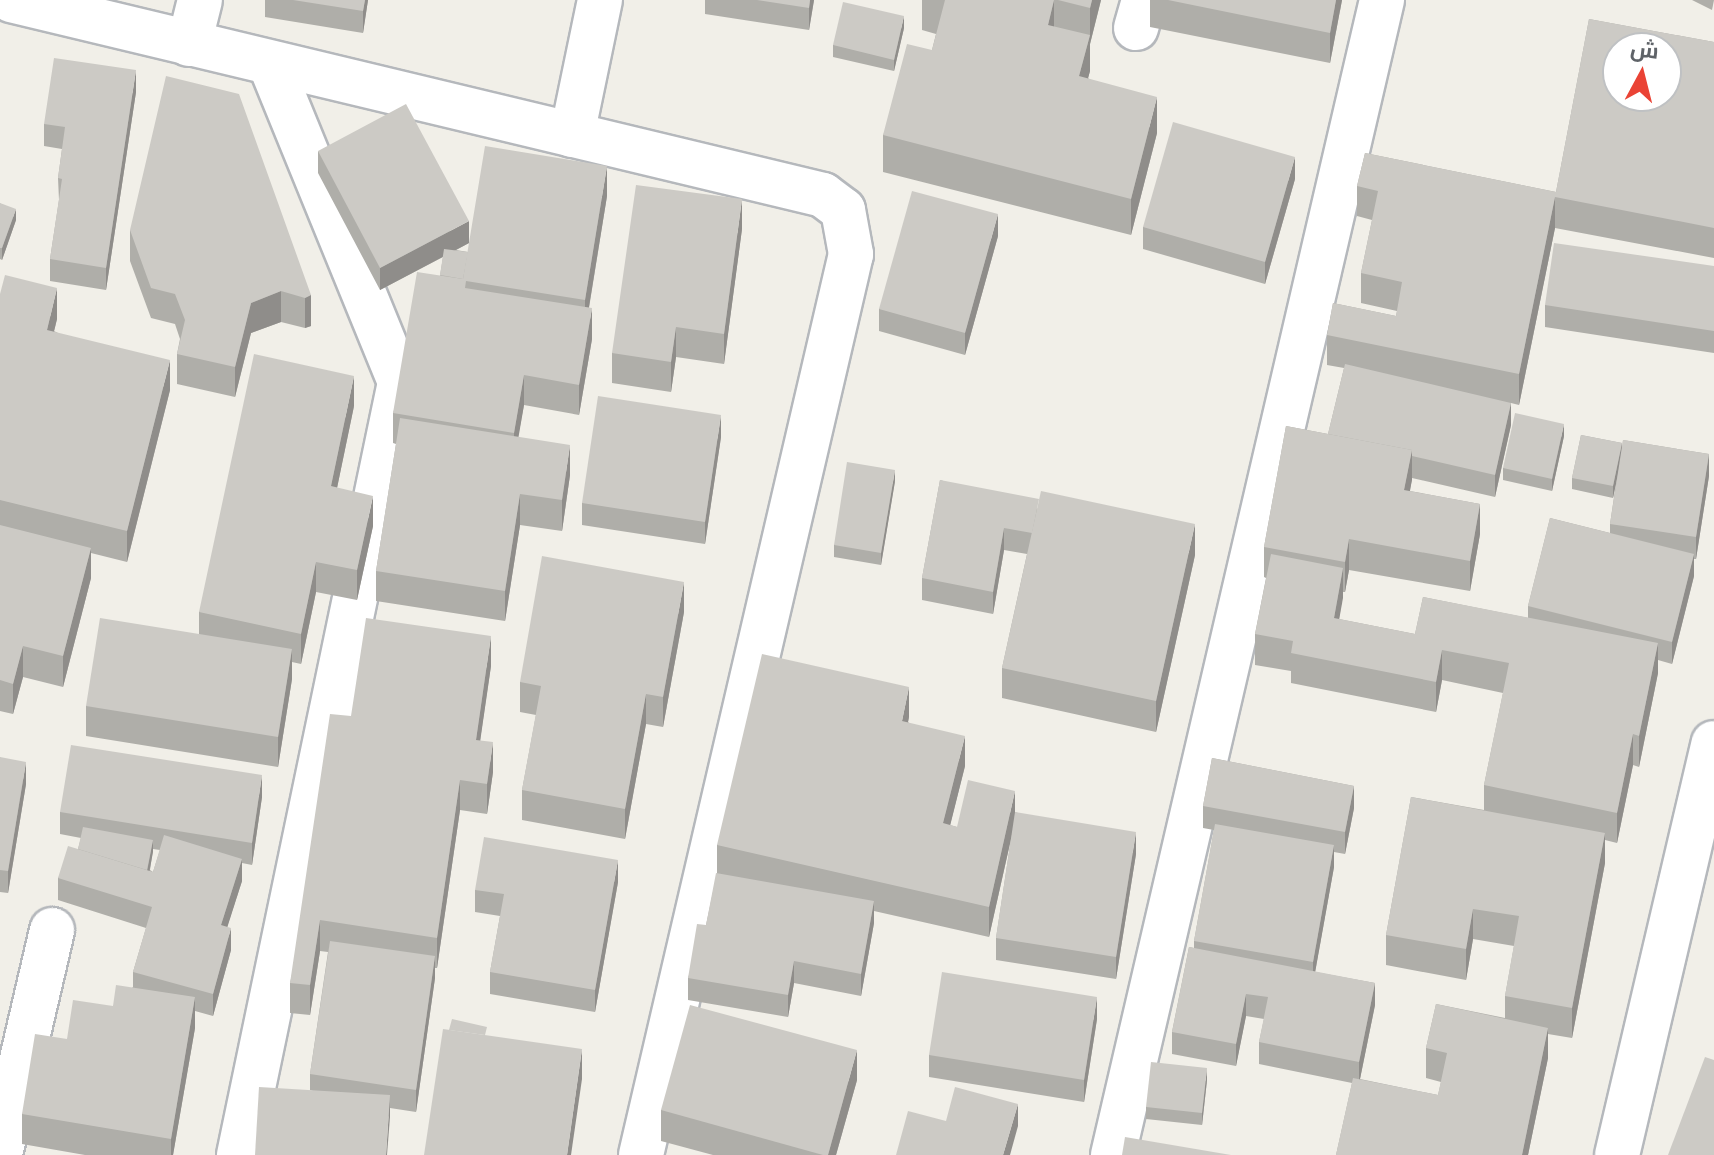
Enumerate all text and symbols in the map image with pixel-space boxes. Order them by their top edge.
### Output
north arrow [1602,32,1682,112]
text: ش [1629,35,1660,65]

